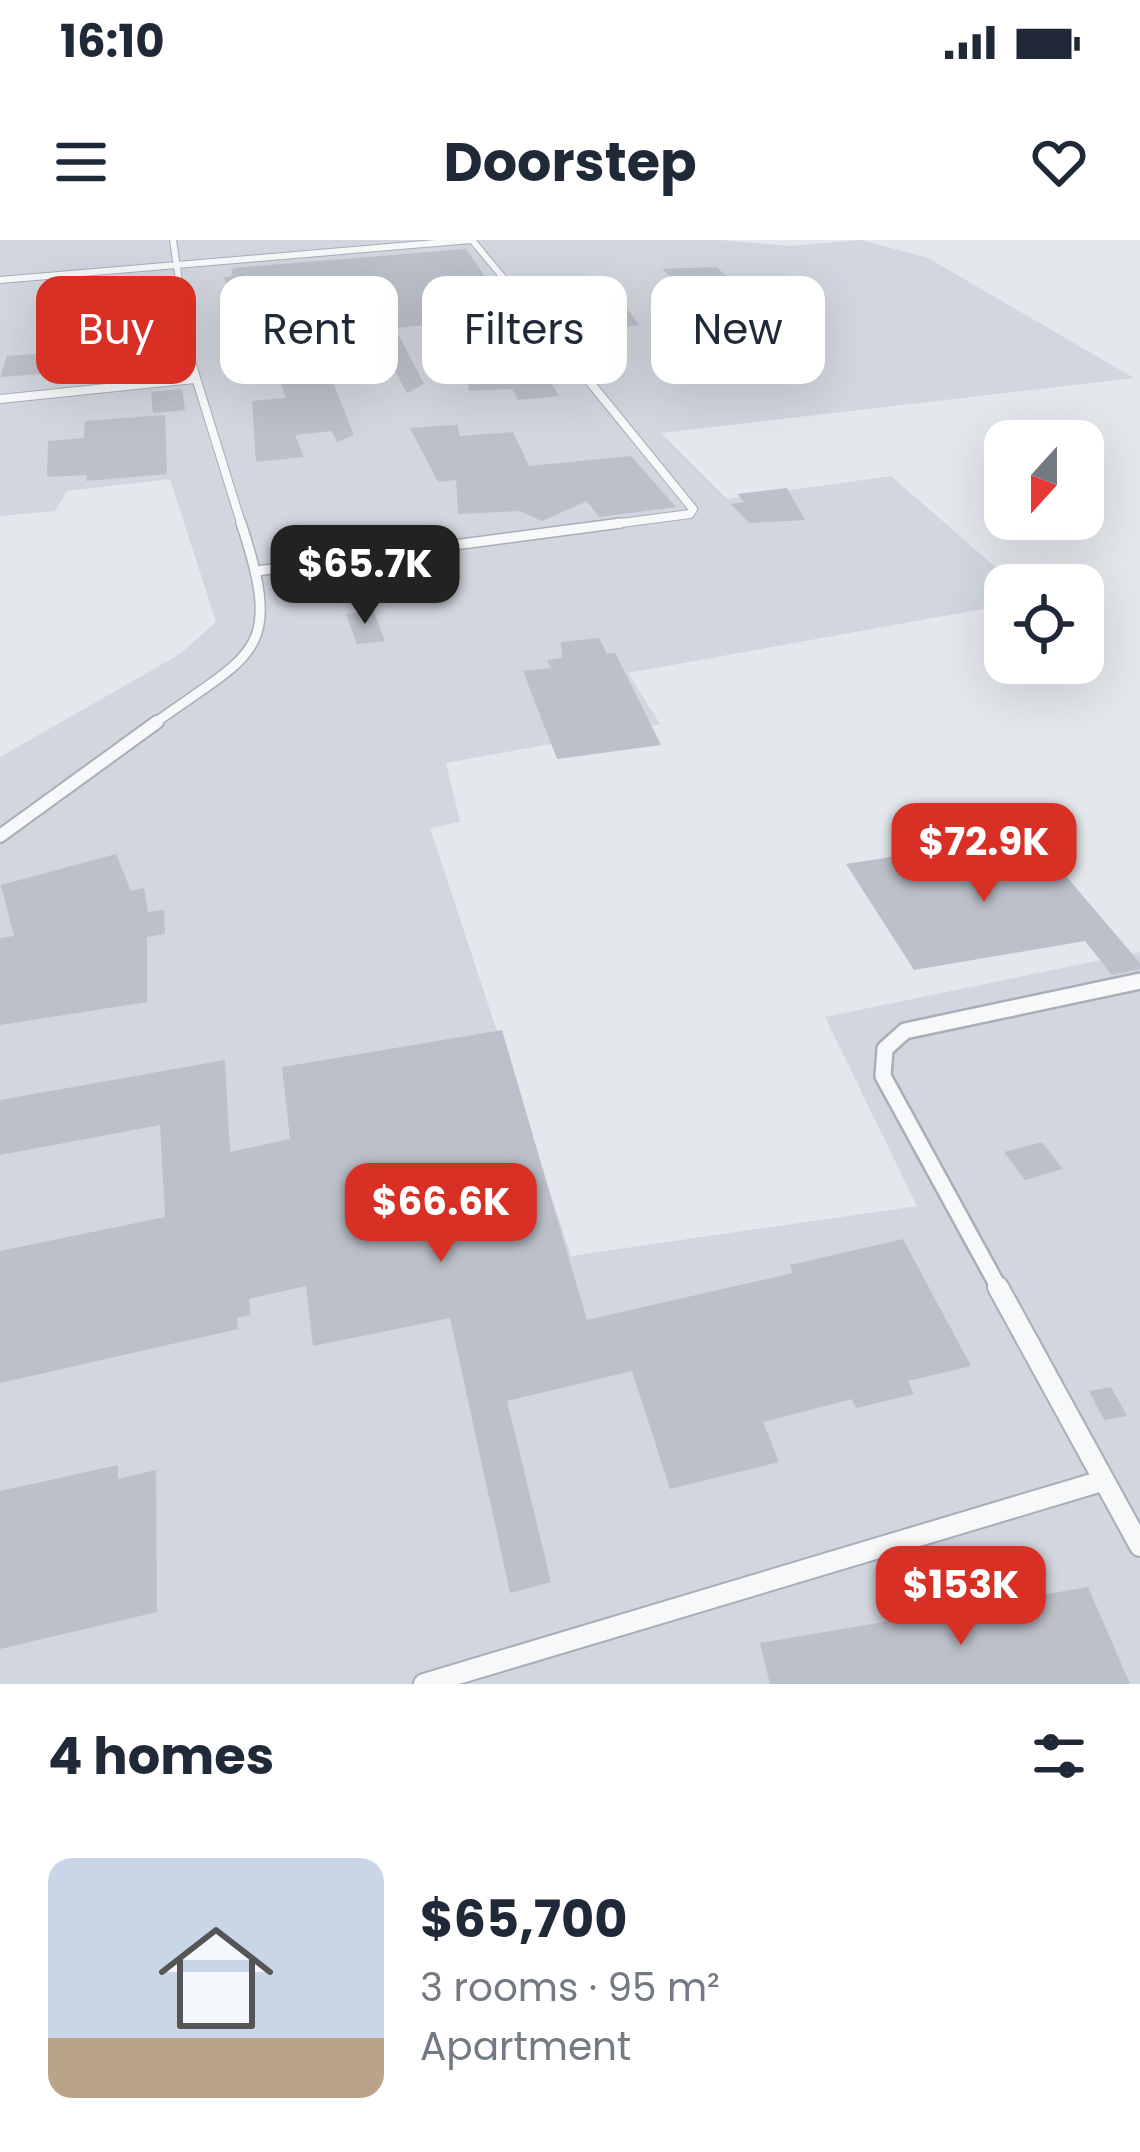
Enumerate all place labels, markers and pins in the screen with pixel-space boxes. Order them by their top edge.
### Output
pin: $65.7K [267,525,463,627]
pin: $72.9K [886,803,1082,905]
pin: $66.6K [343,1163,539,1265]
pin: $153K [877,1546,1045,1648]

